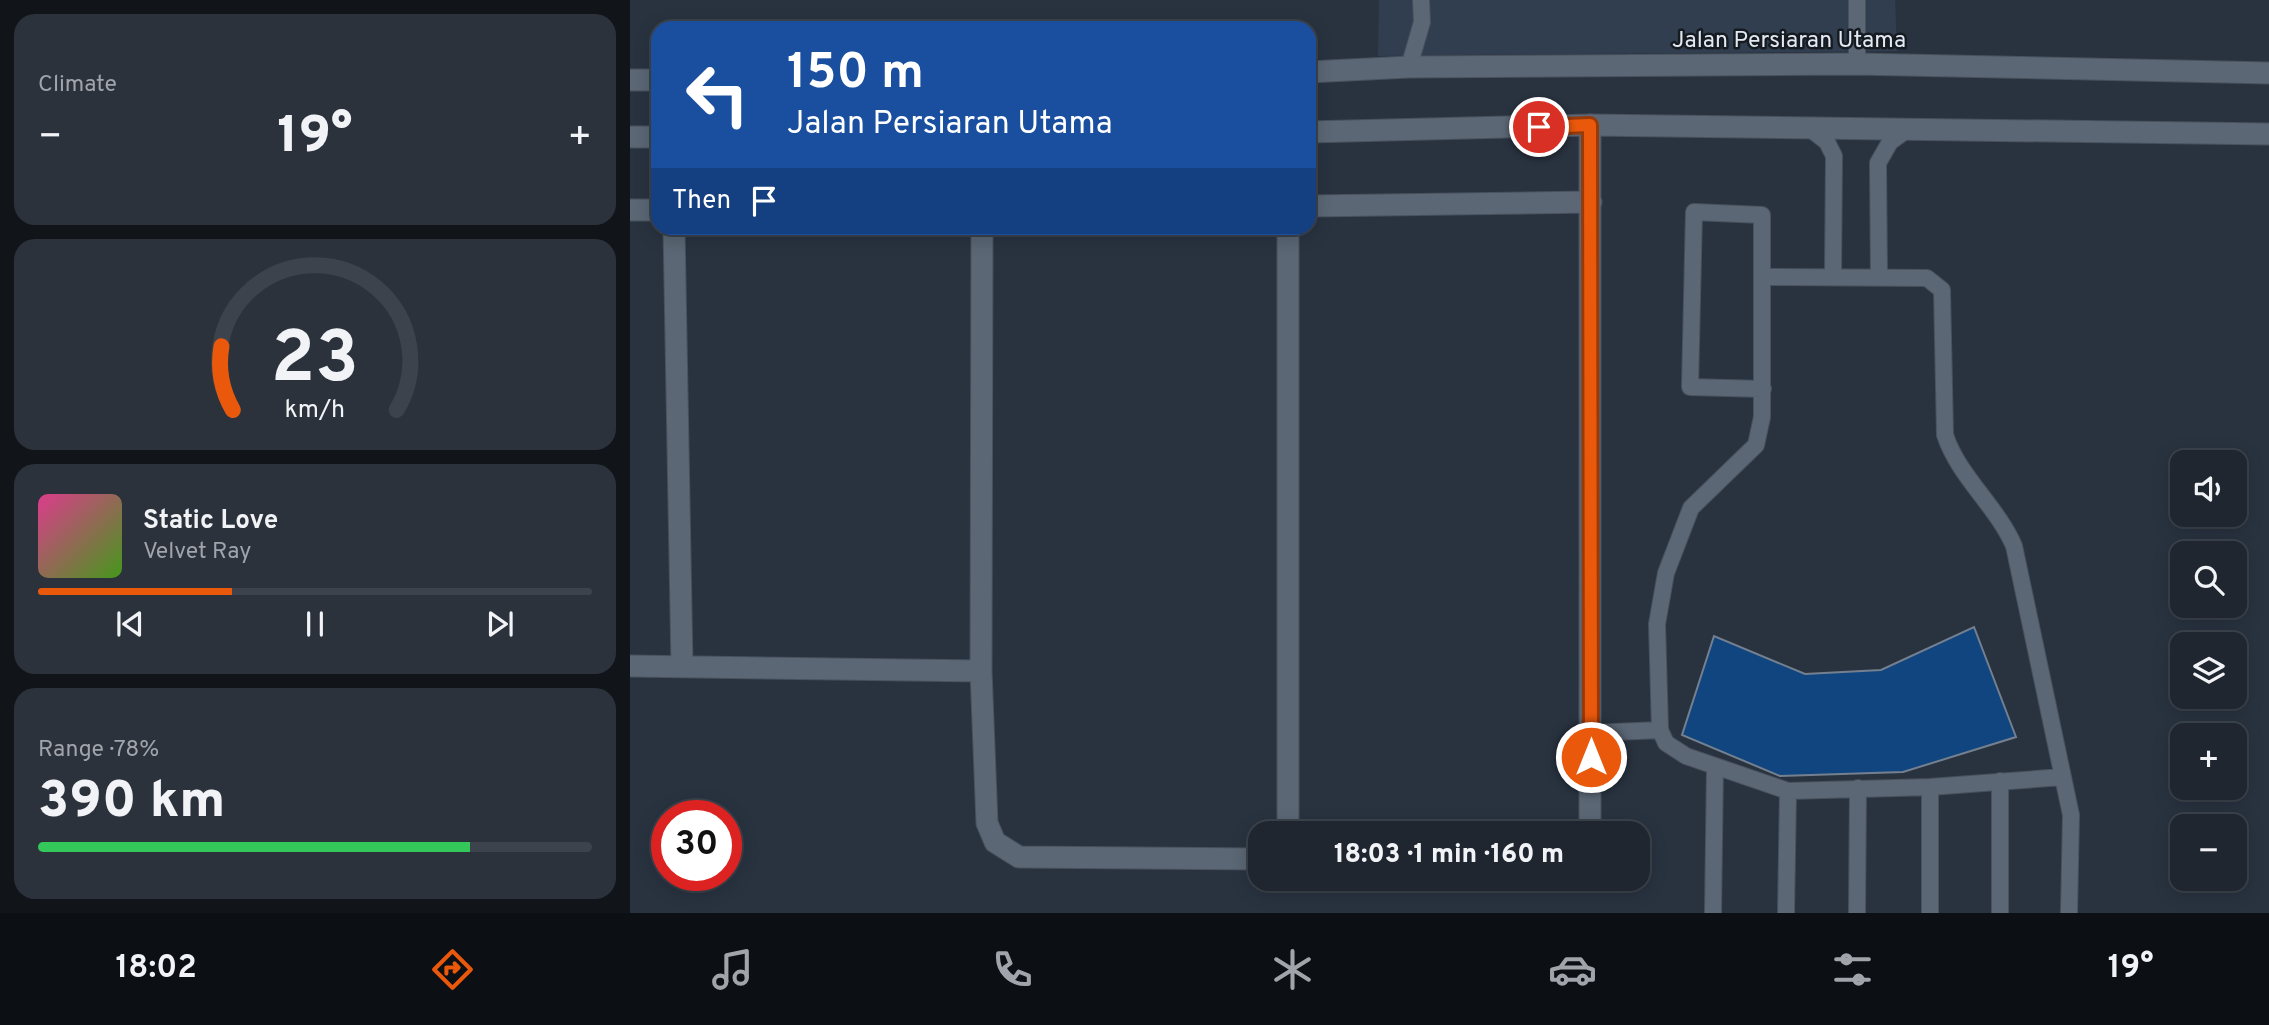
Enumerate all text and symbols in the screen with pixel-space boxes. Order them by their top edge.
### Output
street label: Jalan Persiaran Utama [1672,27,1906,56]
text: 150 m [787,44,924,106]
icon: left [672,49,763,140]
text: Climate [38,71,117,100]
pin [1509,97,1569,157]
text: 19° [277,105,353,171]
text: Jalan Persiaran Utama [787,105,1113,145]
icon: arrive [1520,108,1558,146]
text: − [38,114,63,163]
text: + [567,114,592,163]
icon: arrive [745,182,783,220]
text: Then [672,185,731,218]
text: 23 [271,317,359,409]
text: km/h [285,395,345,427]
map controls [2170,450,2247,891]
button: sound [2170,450,2247,527]
text: Static Love [143,505,278,538]
text: Velvet Ray [143,538,251,567]
button: search [2170,541,2247,618]
icon: previous [111,605,149,643]
icon: pause [296,605,334,643]
icon: next [481,605,519,643]
button: layers [2170,632,2247,709]
position arrow [1554,720,1628,794]
button: + [2170,723,2247,800]
text: Range · 78% [38,736,159,765]
text: 390 km [38,770,225,836]
speed limit sign: 30 [651,800,742,891]
button: − [2170,814,2247,891]
text: 18:03 · 1 min · 160 m [1334,839,1564,872]
icon: directions [428,945,477,994]
icon: music [708,945,757,994]
icon: phone [988,945,1037,994]
icon: climate [1268,945,1317,994]
icon: car [1548,945,1597,994]
icon: filters [1828,945,1877,994]
text: 18:02 [115,949,197,989]
text: 19° [2108,949,2153,989]

